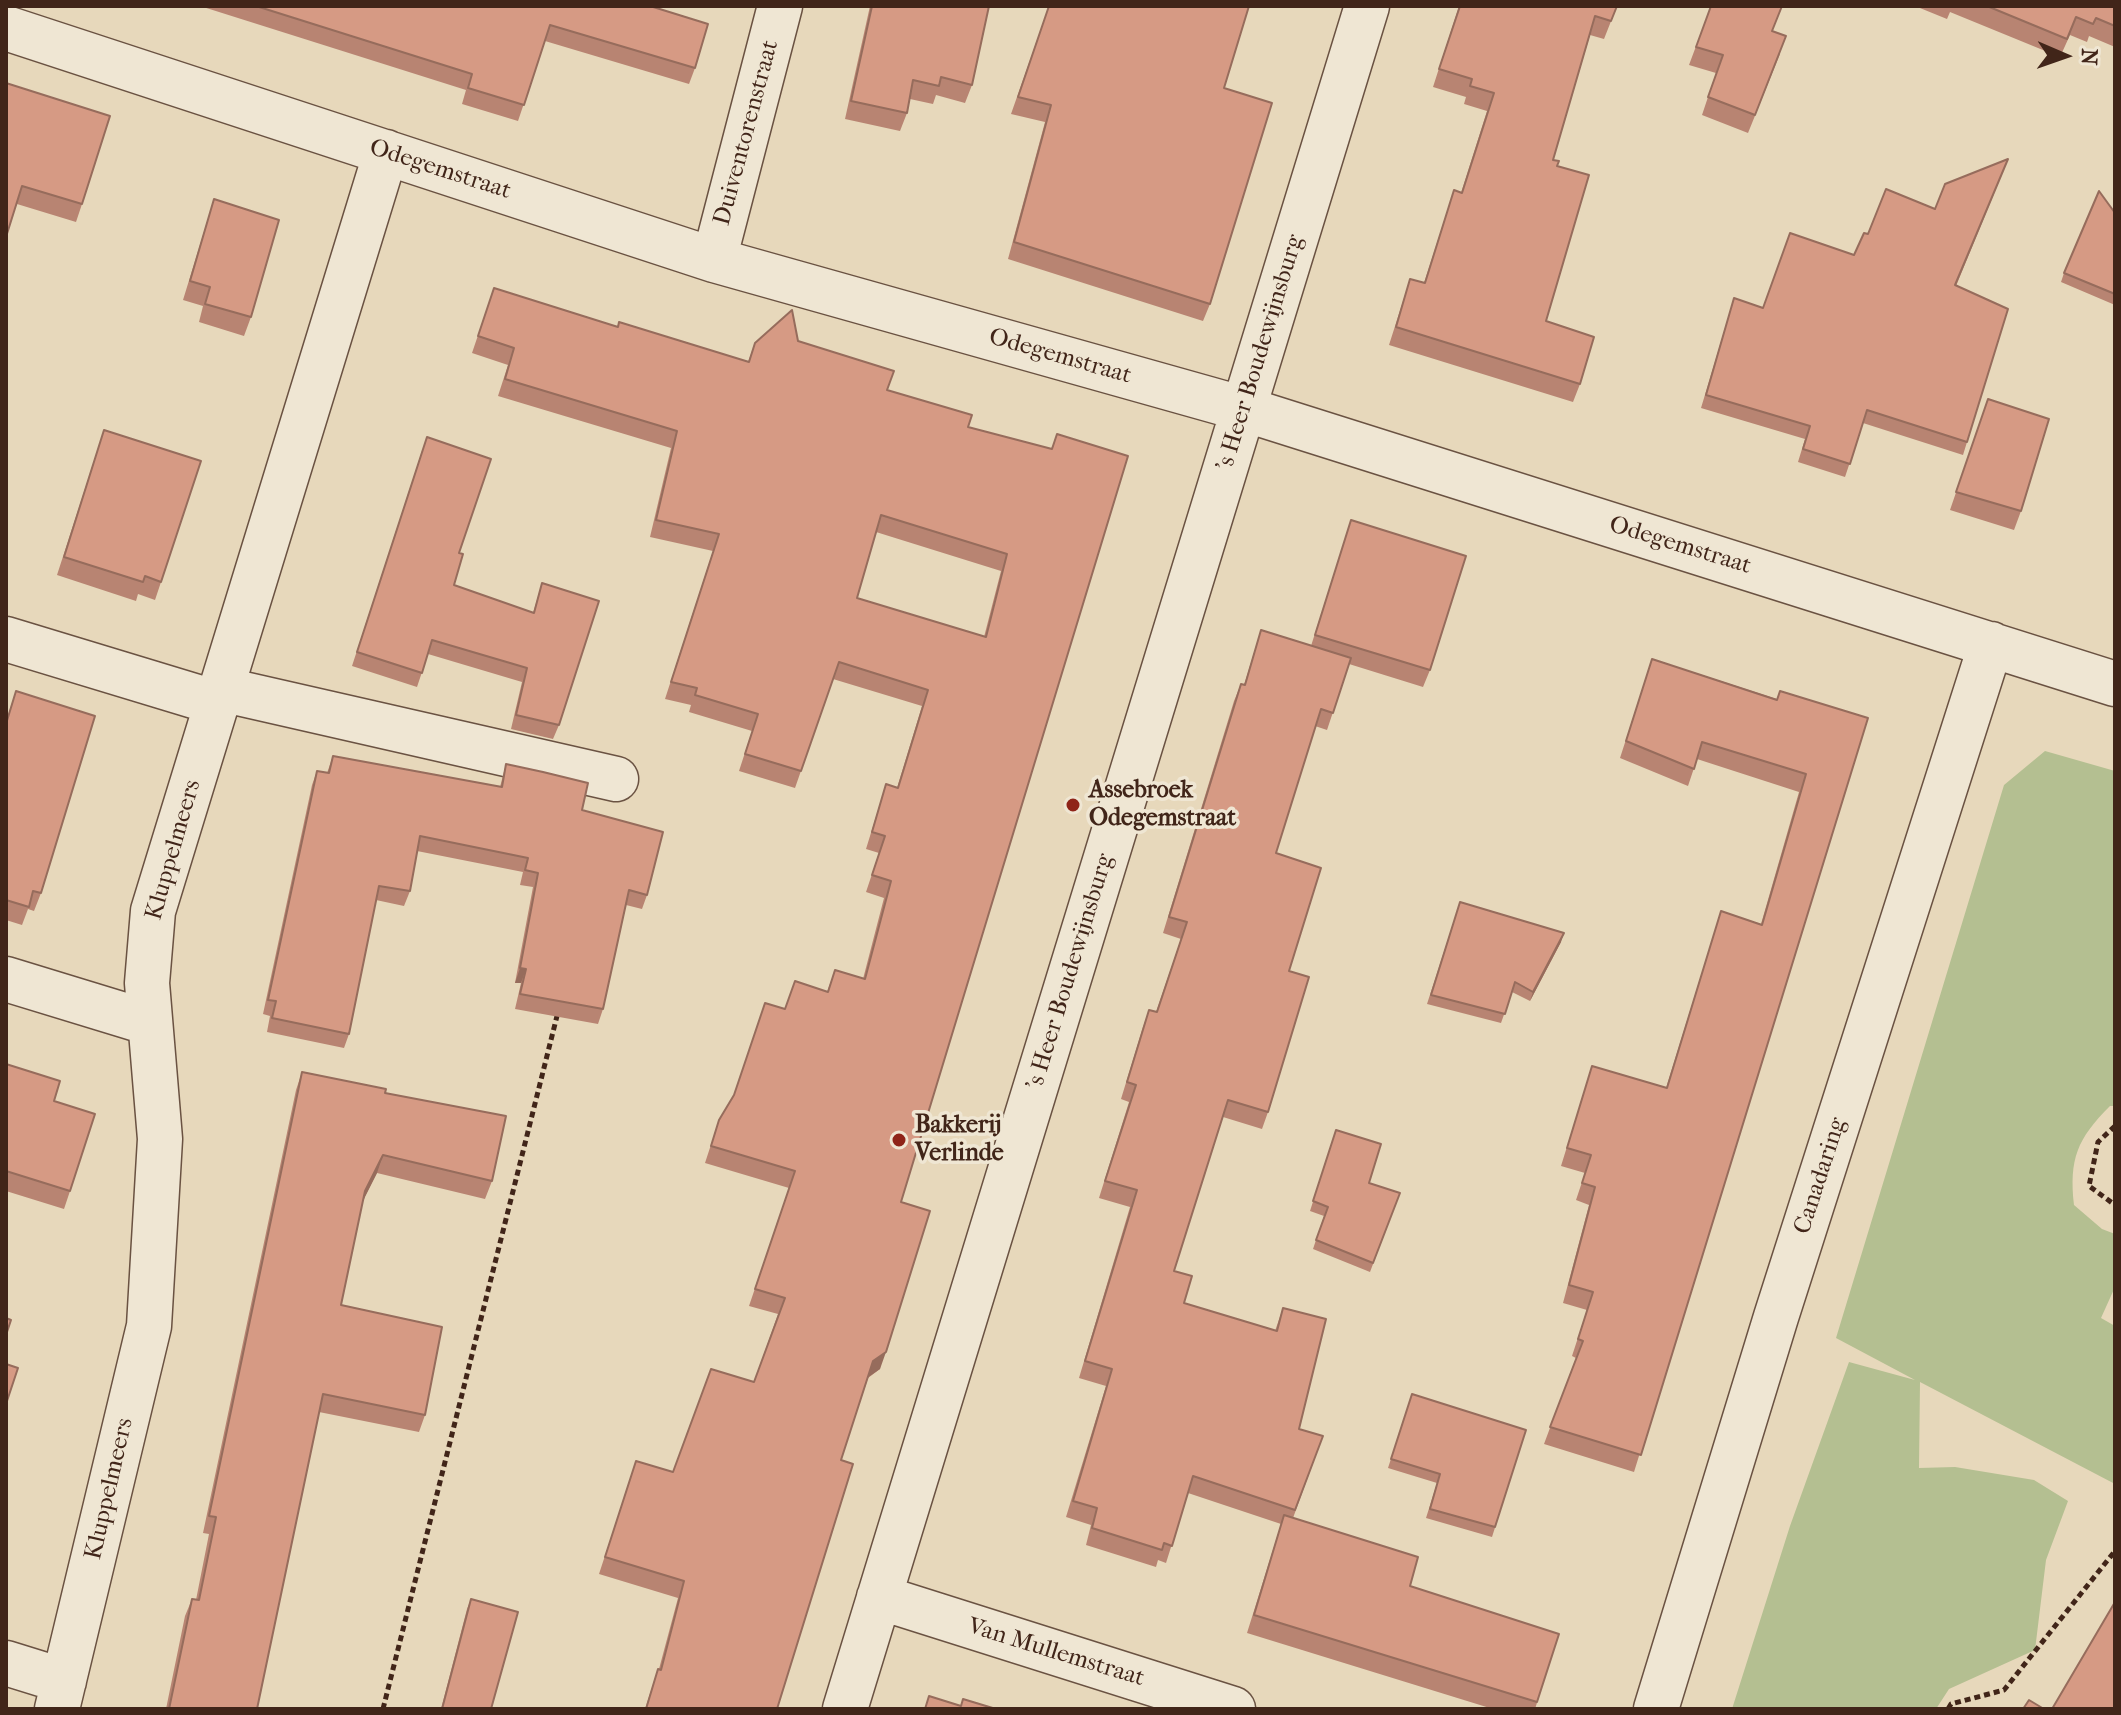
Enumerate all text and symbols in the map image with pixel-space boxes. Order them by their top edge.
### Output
north arrow [2025,16,2105,96]
street label: Duiventorenstraat [708,37,786,229]
text: N [2076,48,2102,66]
street label: Odegemstraat [366,134,514,206]
street label: 's Heer Boudewijnsburg [1211,232,1311,474]
street label: Odegemstraat [985,323,1135,391]
street label: Odegemstraat [1606,511,1754,581]
street label: Kluppelmeers [140,777,208,923]
place label: Assebroek Odegemstraat [1089,777,1236,833]
marker: Assebroek Odegemstraat [1064,796,1082,814]
street label: 's Heer Boudewijnsburg [1021,851,1121,1093]
place label: Bakkerij Verlinde [915,1112,1004,1168]
street label: Canadaring [1789,1114,1853,1238]
marker: Bakkerij Verlinde [890,1131,908,1149]
street label: Kluppelmeers [80,1415,140,1563]
street label: Van Mullemstraat [964,1612,1148,1694]

